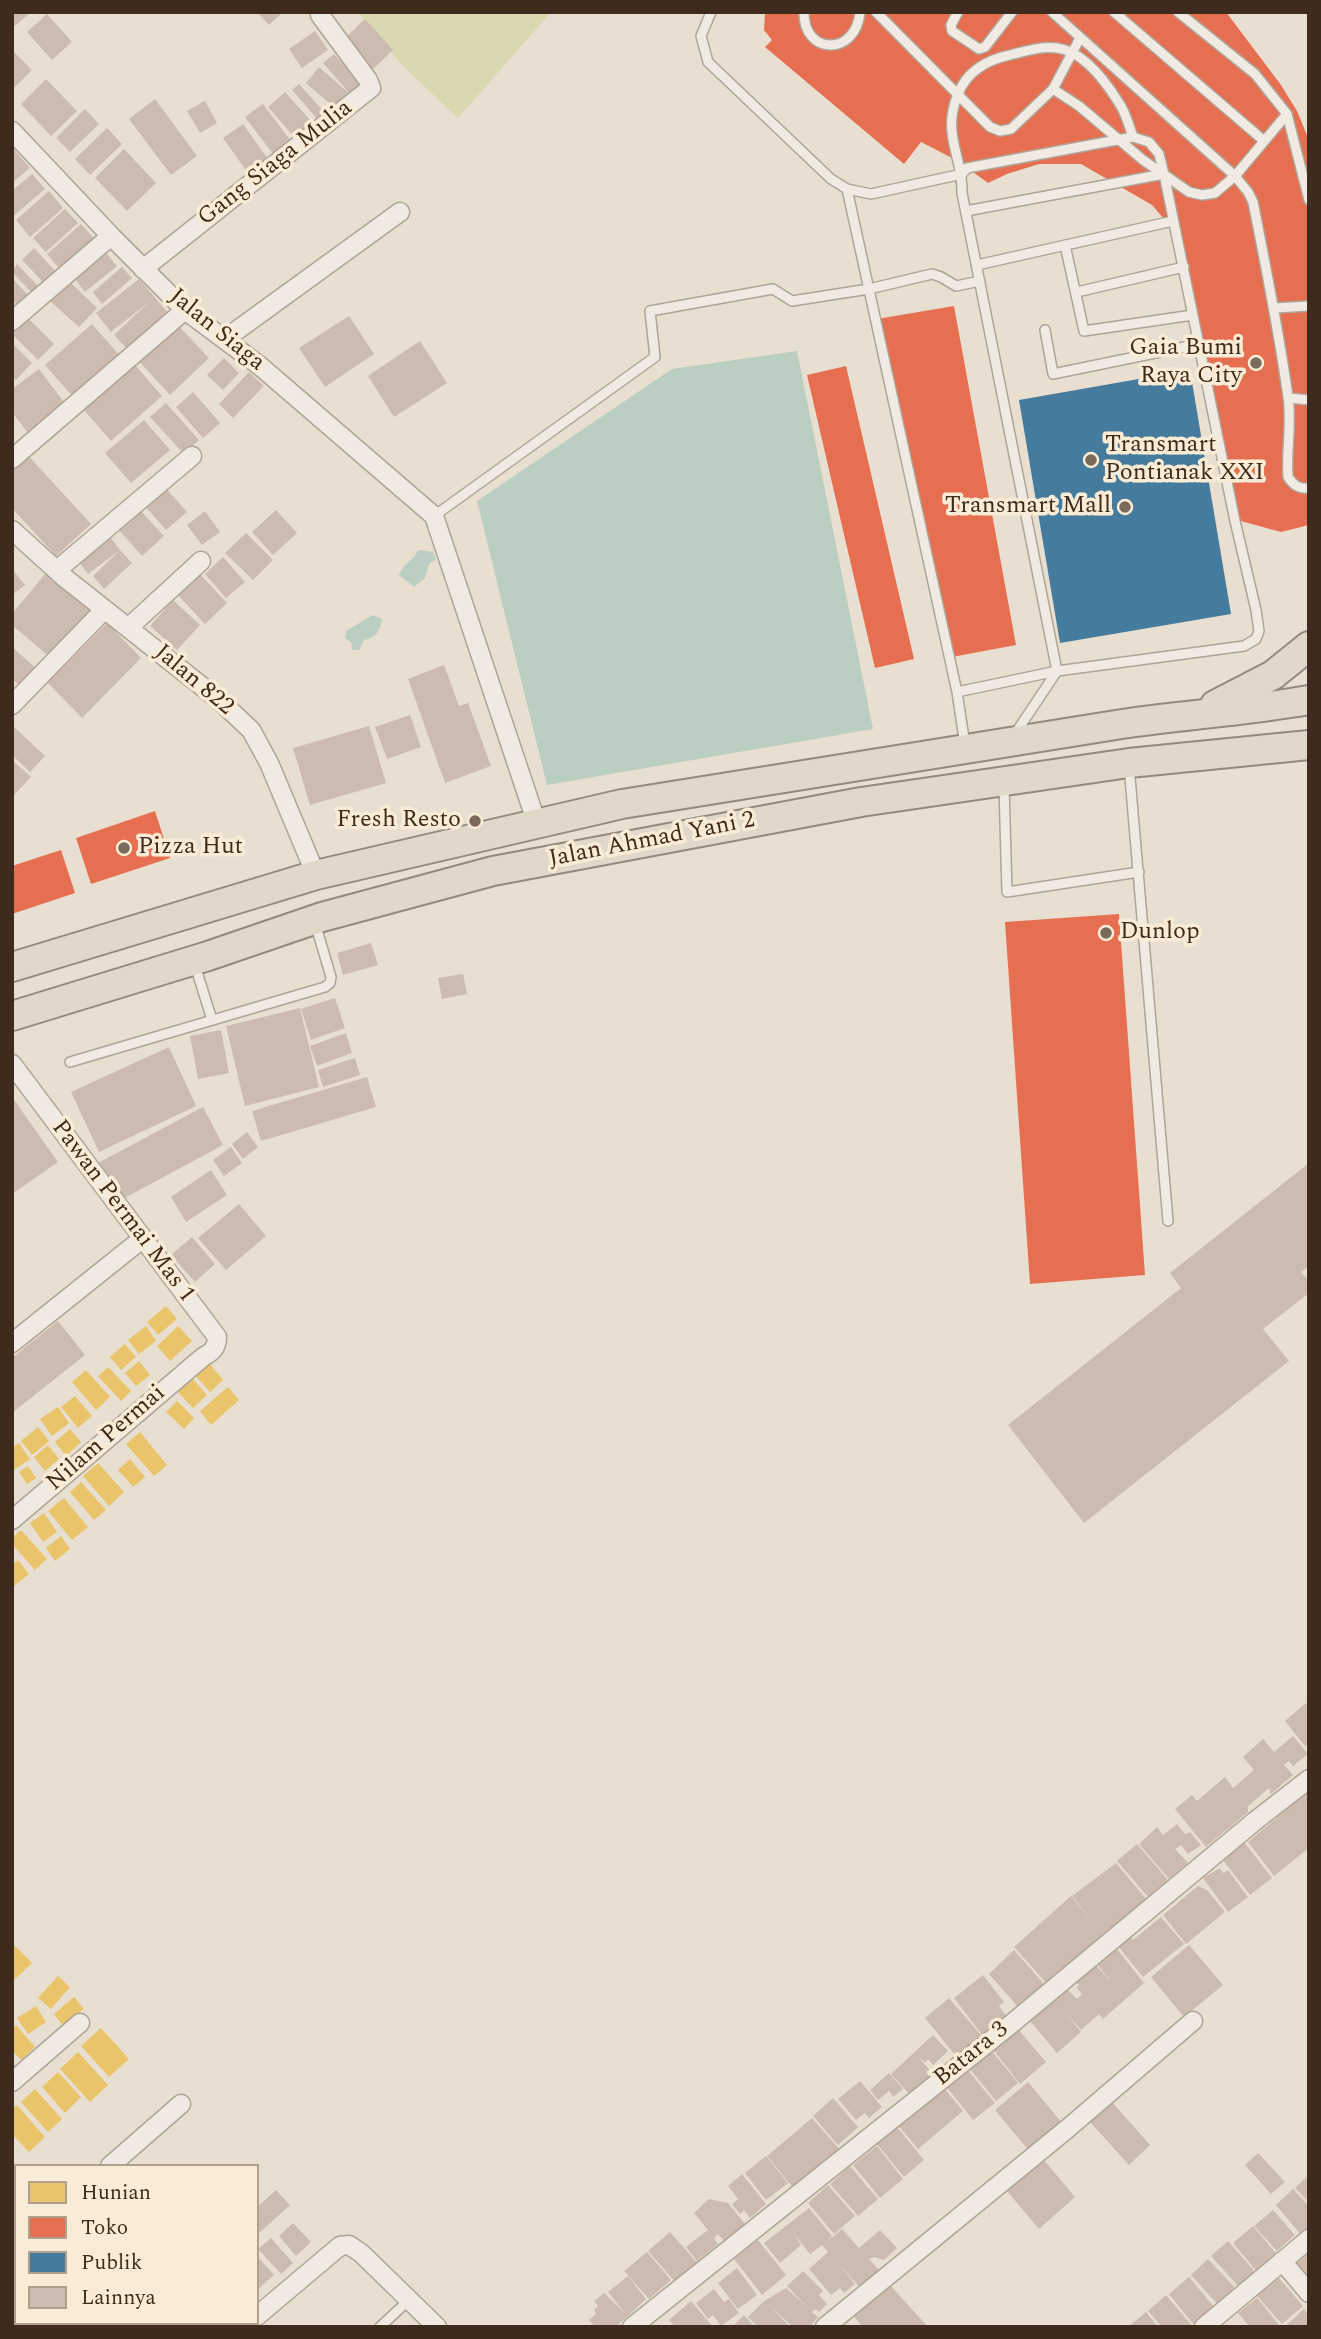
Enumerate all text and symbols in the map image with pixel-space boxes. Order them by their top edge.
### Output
street label: Gang Siaga Mulia [193,95,359,233]
street label: Jalan Siaga [162,283,270,379]
place label: Gaia Bumi Raya City [1129,335,1242,391]
marker: Gaia Bumi Raya City [1248,355,1264,371]
place label: Transmart Pontianak XXI [1105,432,1264,488]
marker: Transmart Pontianak XXI [1083,452,1099,468]
place label: Transmart Mall [945,493,1111,521]
marker: Transmart Mall [1117,499,1133,515]
street label: Jalan 822 [147,639,239,723]
place label: Fresh Resto [336,807,461,835]
street label: Jalan Ahmad Yani 2 [547,807,757,875]
marker: Fresh Resto [467,813,483,829]
place label: Pizza Hut [138,834,243,862]
marker: Pizza Hut [116,840,132,856]
place label: Dunlop [1120,919,1200,947]
marker: Dunlop [1098,925,1114,941]
street label: Pawan Permai Mas 1 [44,1115,200,1309]
street label: Nilam Permai [42,1380,172,1498]
street label: Batara 3 [929,2016,1015,2094]
legend [14,2164,259,2325]
text: Hunian [81,2177,151,2209]
text: Toko [81,2212,128,2244]
text: Publik [81,2247,142,2279]
text: Lainnya [81,2282,156,2314]

